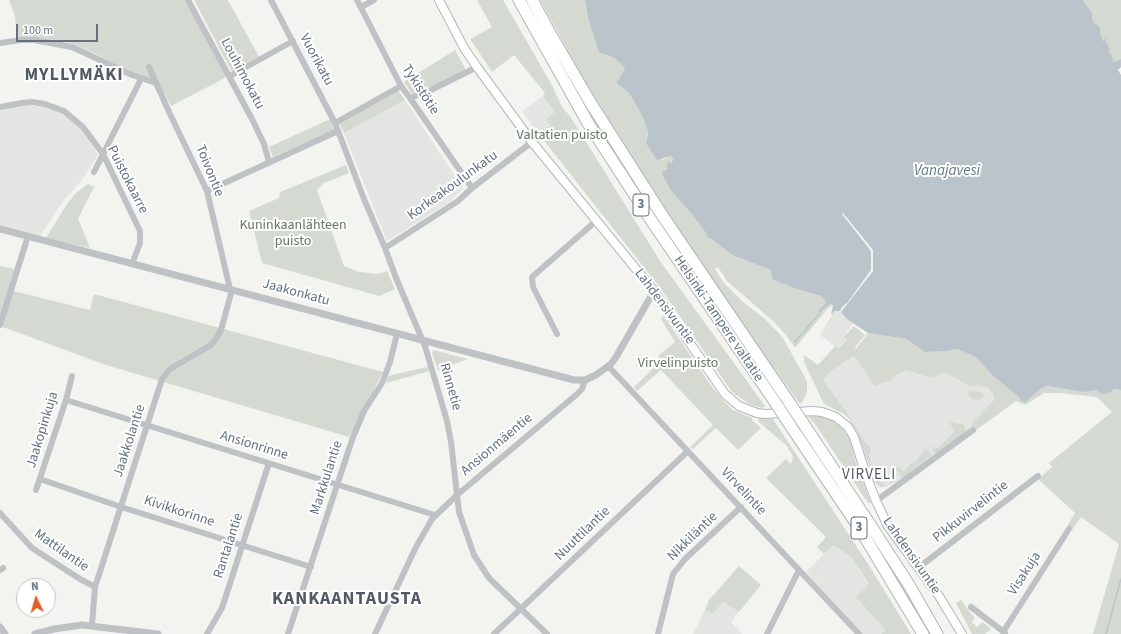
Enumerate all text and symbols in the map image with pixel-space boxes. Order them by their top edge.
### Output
scale bar [18,16,100,42]
text: 100 m [23,22,53,39]
street label: Vuorikatu [295,31,337,89]
street label: Louhimokatu [216,36,268,112]
street label: Tykistötie [398,62,442,118]
district label: MYLLYMÄKI [24,65,124,87]
park label: Valtatien puisto [517,128,607,144]
street label: Puistokaarre [103,143,151,217]
street label: Toivontie [191,143,227,199]
street label: Korkeakoulunkatu [405,148,501,224]
water label: Vanajavesi [914,163,980,181]
road number: 3 [633,194,649,216]
park label: Kuninkaanlähteen puisto [239,218,347,250]
street label: Helsinki-Tampere valtatie [670,253,766,385]
street label: Lahdensivuntie [630,266,698,348]
street label: Jaakonkatu [261,276,331,310]
park label: Virvelinpuisto [638,356,718,372]
street label: Rinnetie [435,361,465,413]
street label: Jaakopinkuja [23,390,63,470]
street label: Jaakkolantie [110,403,150,479]
street label: Ansionmäentie [458,410,536,480]
street label: Ansionrinne [218,428,290,464]
street label: Markkulantie [307,439,347,517]
street label: Virvelintie [717,465,769,519]
district label: VIRVELI [842,467,896,485]
street label: Pikkuvirvelintie [930,477,1012,547]
street label: Kivikkorinne [142,493,216,531]
street label: Nuuttilantie [552,504,614,564]
street label: Nikkiläntie [664,509,722,565]
street label: Rantalantie [211,511,247,581]
street label: Lahdensivuntie [878,514,944,598]
road number: 3 [851,517,867,539]
street label: Mattilantie [30,526,92,576]
street label: Visakuja [1005,549,1045,599]
north arrow [16,578,56,618]
text: N [31,579,39,594]
district label: KANKAANTAUSTA [272,589,422,611]

